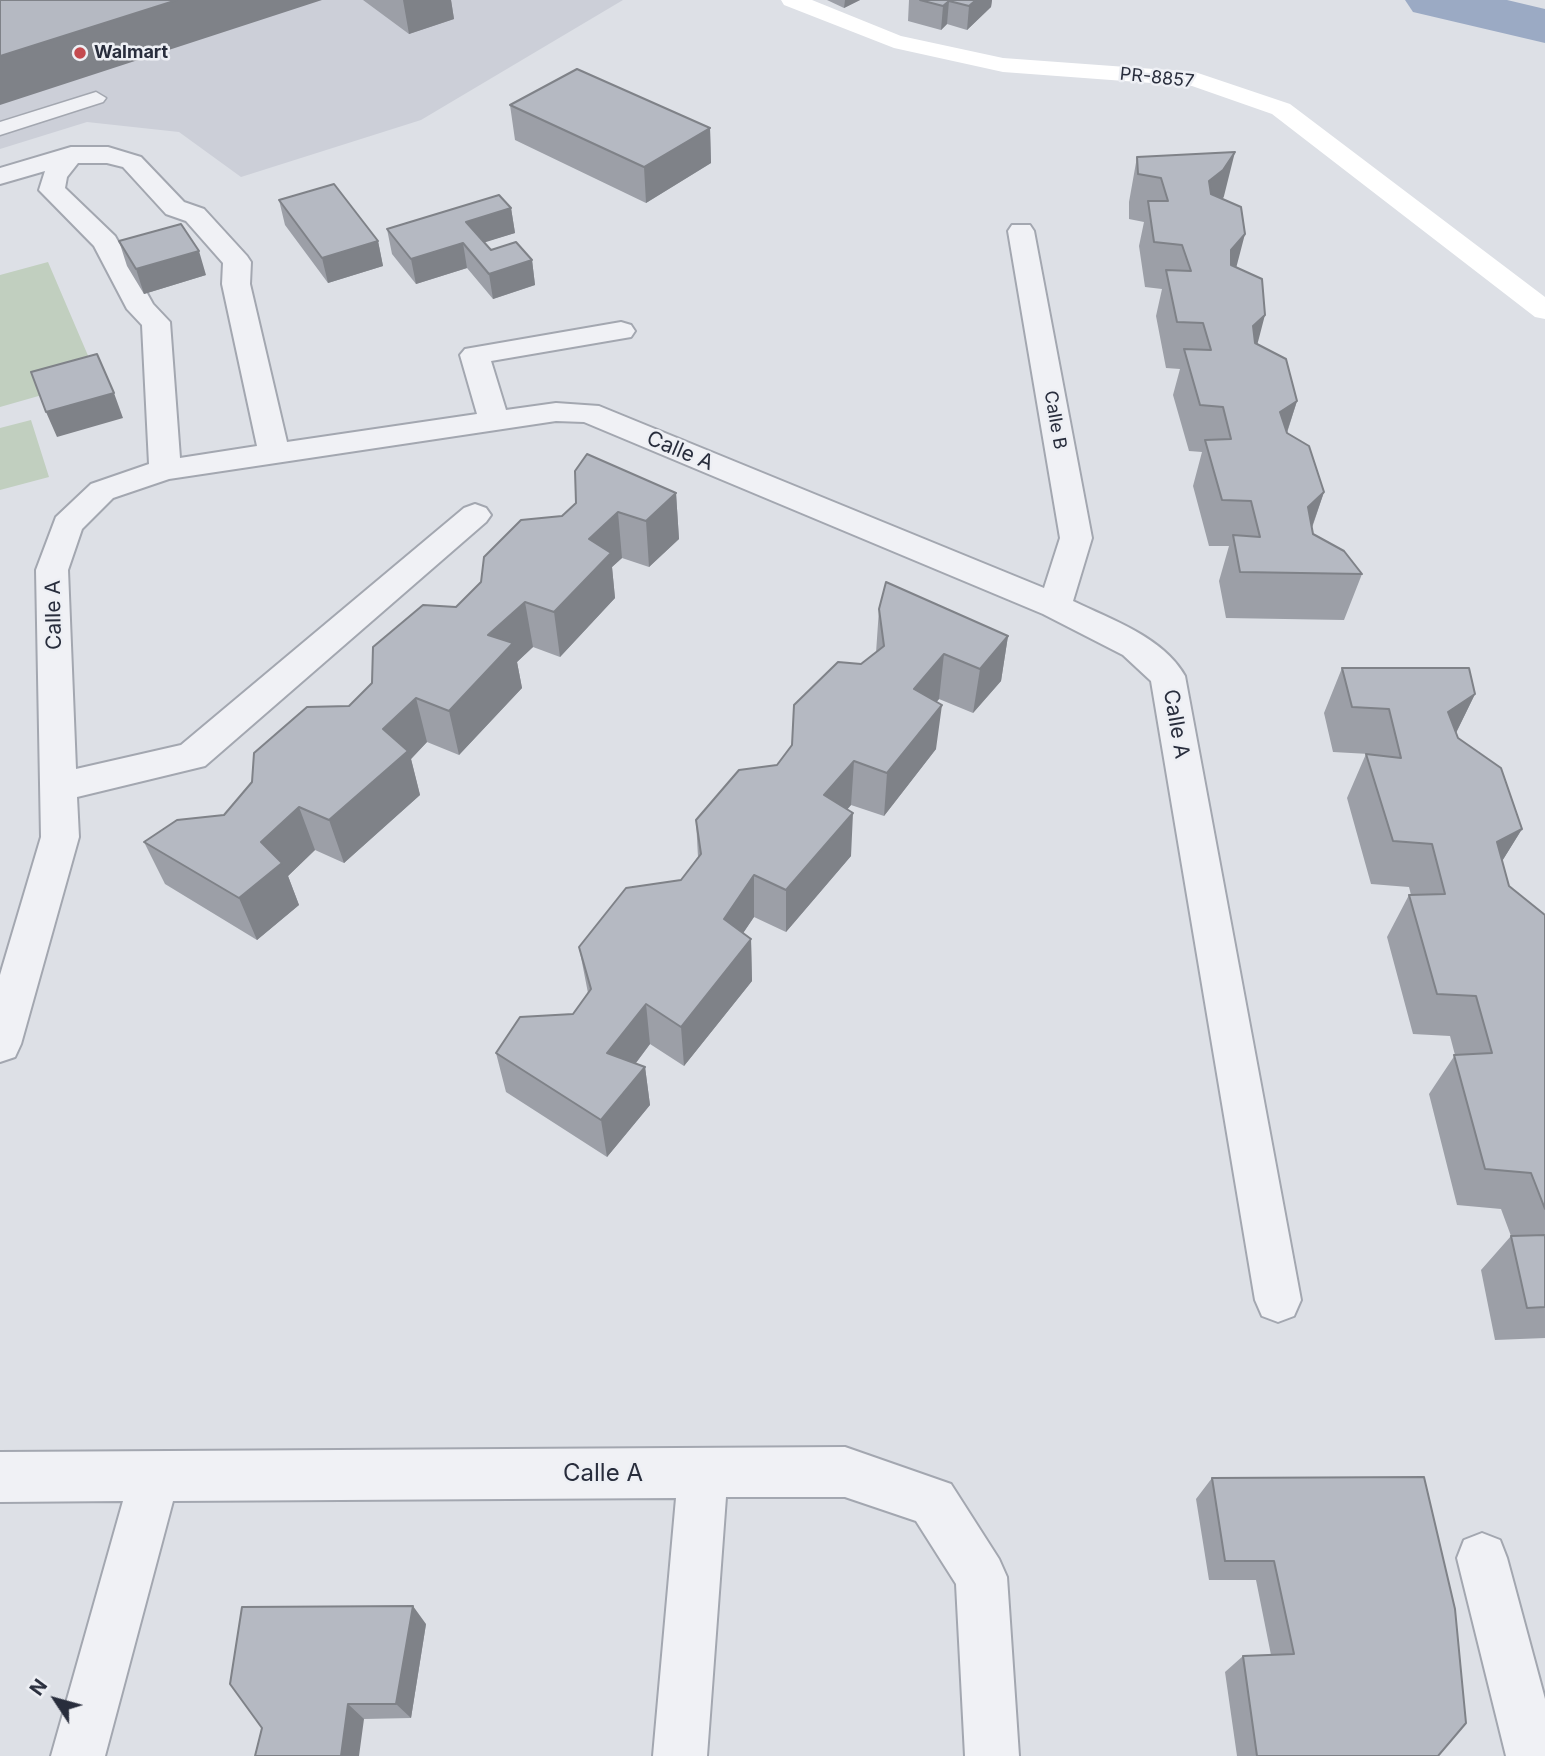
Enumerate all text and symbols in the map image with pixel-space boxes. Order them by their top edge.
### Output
place label: Walmart [94,42,168,64]
marker: Walmart [72,45,88,61]
street label: PR-8857 [1119,63,1195,93]
street label: Calle B [1039,389,1071,451]
street label: Calle A [643,426,717,476]
street label: Calle A [41,580,67,650]
street label: Calle A [1158,687,1194,761]
street label: Calle A [563,1460,643,1488]
north arrow [21,1665,91,1735]
text: N [25,1675,52,1700]

